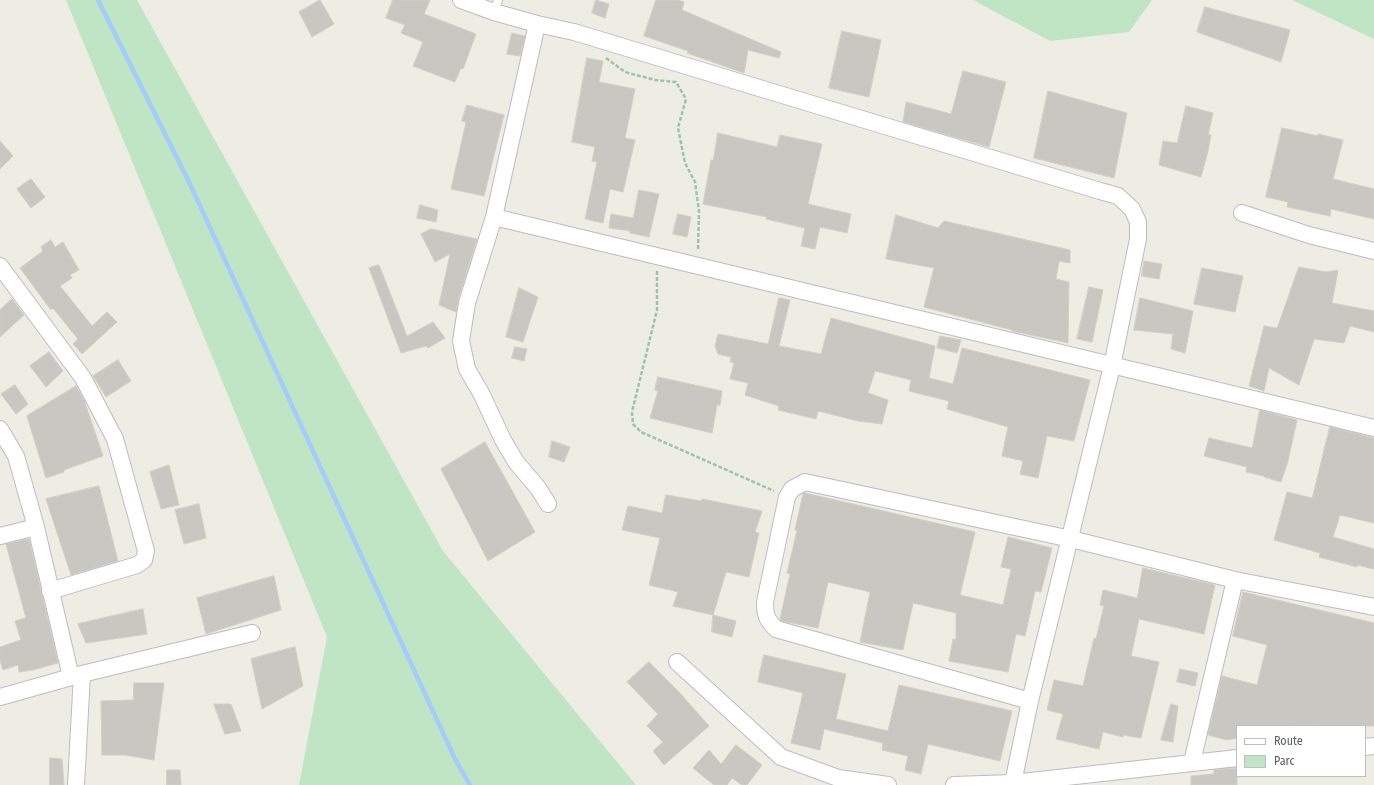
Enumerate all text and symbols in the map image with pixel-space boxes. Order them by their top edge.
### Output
legend [1236,725,1366,777]
text: Route [1274,734,1303,748]
text: Parc [1274,754,1295,768]

